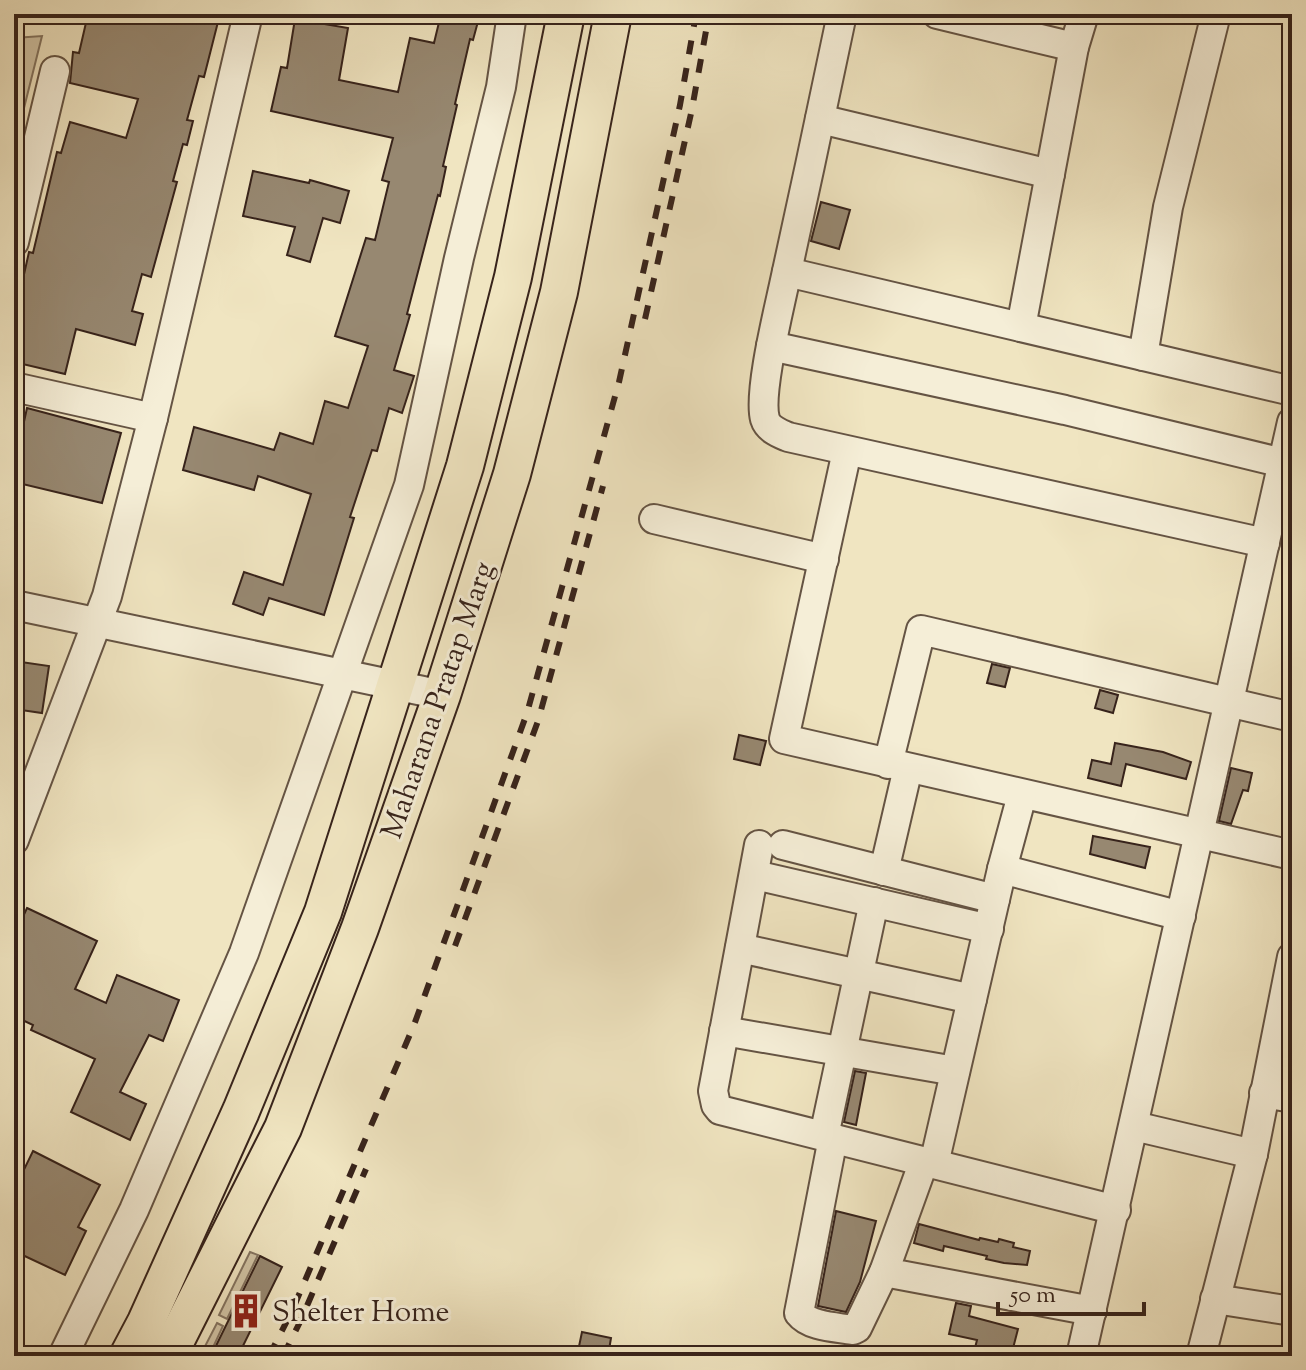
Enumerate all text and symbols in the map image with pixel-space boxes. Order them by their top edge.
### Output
street label: Maharana Pratap Marg [372,557,507,845]
scale bar [998,1266,1144,1316]
text: 50 m [1008,1279,1056,1313]
building icon: Shelter Home [227,1292,265,1330]
place label: Shelter Home [272,1292,450,1335]

